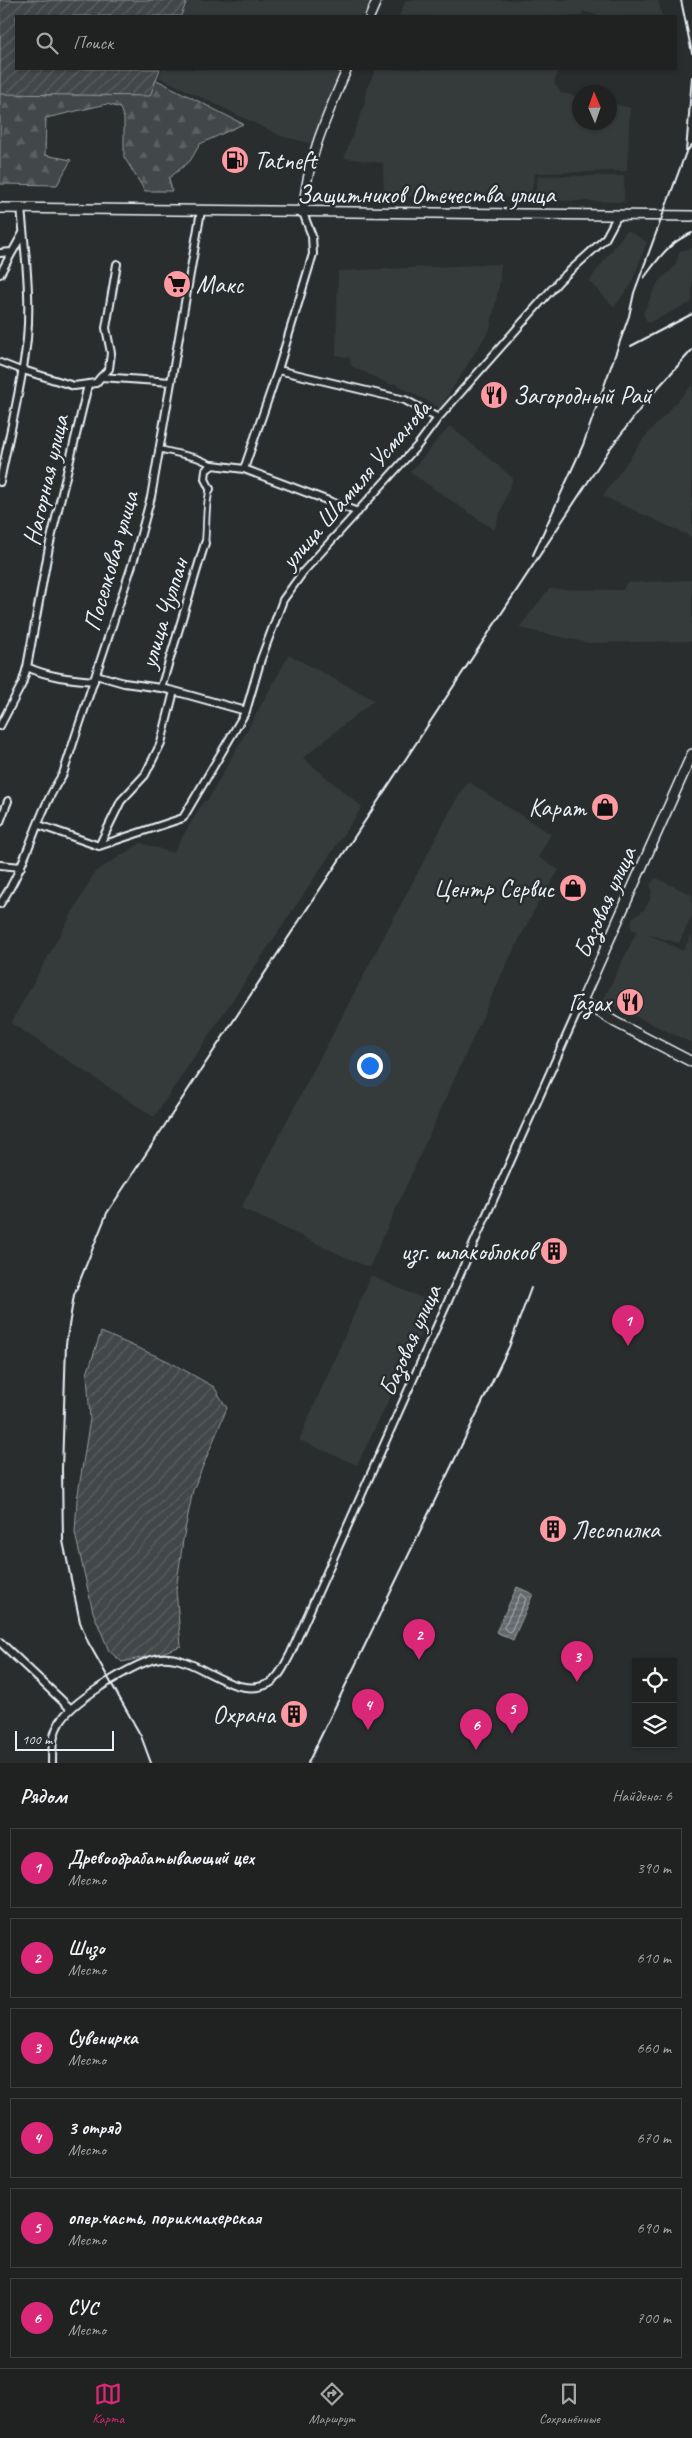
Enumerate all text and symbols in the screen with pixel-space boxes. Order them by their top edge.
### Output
search box [15,15,677,70]
icon: search [33,29,61,57]
text: Поиск [73,31,113,55]
north arrow [572,85,617,130]
fuel station icon: Tatneft [220,145,250,175]
place label: Tatneft [254,145,319,177]
street label: Защитников Отечества улица [297,179,557,211]
supermarket icon: Макс [162,269,192,299]
place label: Макс [196,269,244,301]
restaurant icon: Загородный Рай [479,380,509,410]
place label: Загородный Рай [513,380,653,412]
street label: улица Шамиля Усманова [272,391,440,577]
street label: Нагорная улица [15,410,77,549]
street label: Поселковая улица [76,486,147,635]
street label: улица Чулпан [132,553,196,674]
place label: Карат [529,792,588,824]
shop icon: Карат [590,792,620,822]
street label: Базовая улица [566,840,645,964]
place label: Центр Сервис [433,873,555,905]
shop icon: Центр Сервис [558,873,588,903]
place label: Газах [569,987,613,1020]
restaurant icon: Газах [615,987,645,1017]
your location [357,1053,383,1079]
place label: изг. шлакоблоков [401,1236,541,1269]
building icon: изг. шлакоблоков [539,1236,569,1266]
street label: Базовая улица [371,1278,450,1402]
pin: 1 [612,1305,644,1346]
building icon: Лесопилка [538,1514,568,1544]
place label: Лесопилка [572,1514,662,1546]
pin: 2 [403,1619,435,1660]
pin: 3 [561,1641,593,1682]
map controls [632,1658,677,1748]
button: locate [632,1658,677,1703]
pin: 4 [352,1689,384,1730]
pin: 5 [496,1693,528,1734]
place label: Охрана [213,1699,277,1731]
building icon: Охрана [279,1699,309,1729]
button: layers [632,1703,677,1748]
pin: 6 [460,1709,492,1750]
scale bar [15,1728,114,1751]
text: 100 m [22,1731,52,1748]
text: Рядом [20,1783,67,1809]
text: Найдено: 6 [612,1786,672,1806]
text: Древообрабатывающий цех [68,1846,254,1870]
text: 1 [33,1858,41,1878]
text: 390 m [637,1858,671,1878]
text: Место [68,1870,106,1890]
text: Шизо [68,1936,105,1960]
text: 2 [33,1948,41,1968]
text: 610 m [637,1948,671,1968]
text: Место [68,1960,106,1980]
text: Сувенирка [68,2026,137,2050]
text: 3 [33,2038,41,2058]
text: 660 m [637,2038,671,2058]
text: Место [68,2050,106,2070]
text: 3 отряд [68,2116,120,2140]
text: 4 [33,2128,41,2148]
text: 670 m [637,2128,671,2148]
text: Место [68,2140,106,2160]
text: опер.часть, порикмахерская [68,2206,261,2230]
text: 5 [34,2218,40,2238]
text: 690 m [637,2218,671,2238]
text: Место [68,2230,106,2250]
text: СУС [68,2296,98,2320]
text: 6 [33,2308,41,2328]
text: 700 m [637,2308,671,2328]
text: Место [68,2320,106,2340]
tab: Карта [92,2380,124,2427]
tab: Маршрут [309,2380,355,2427]
tab: Сохранённые [539,2380,600,2427]

